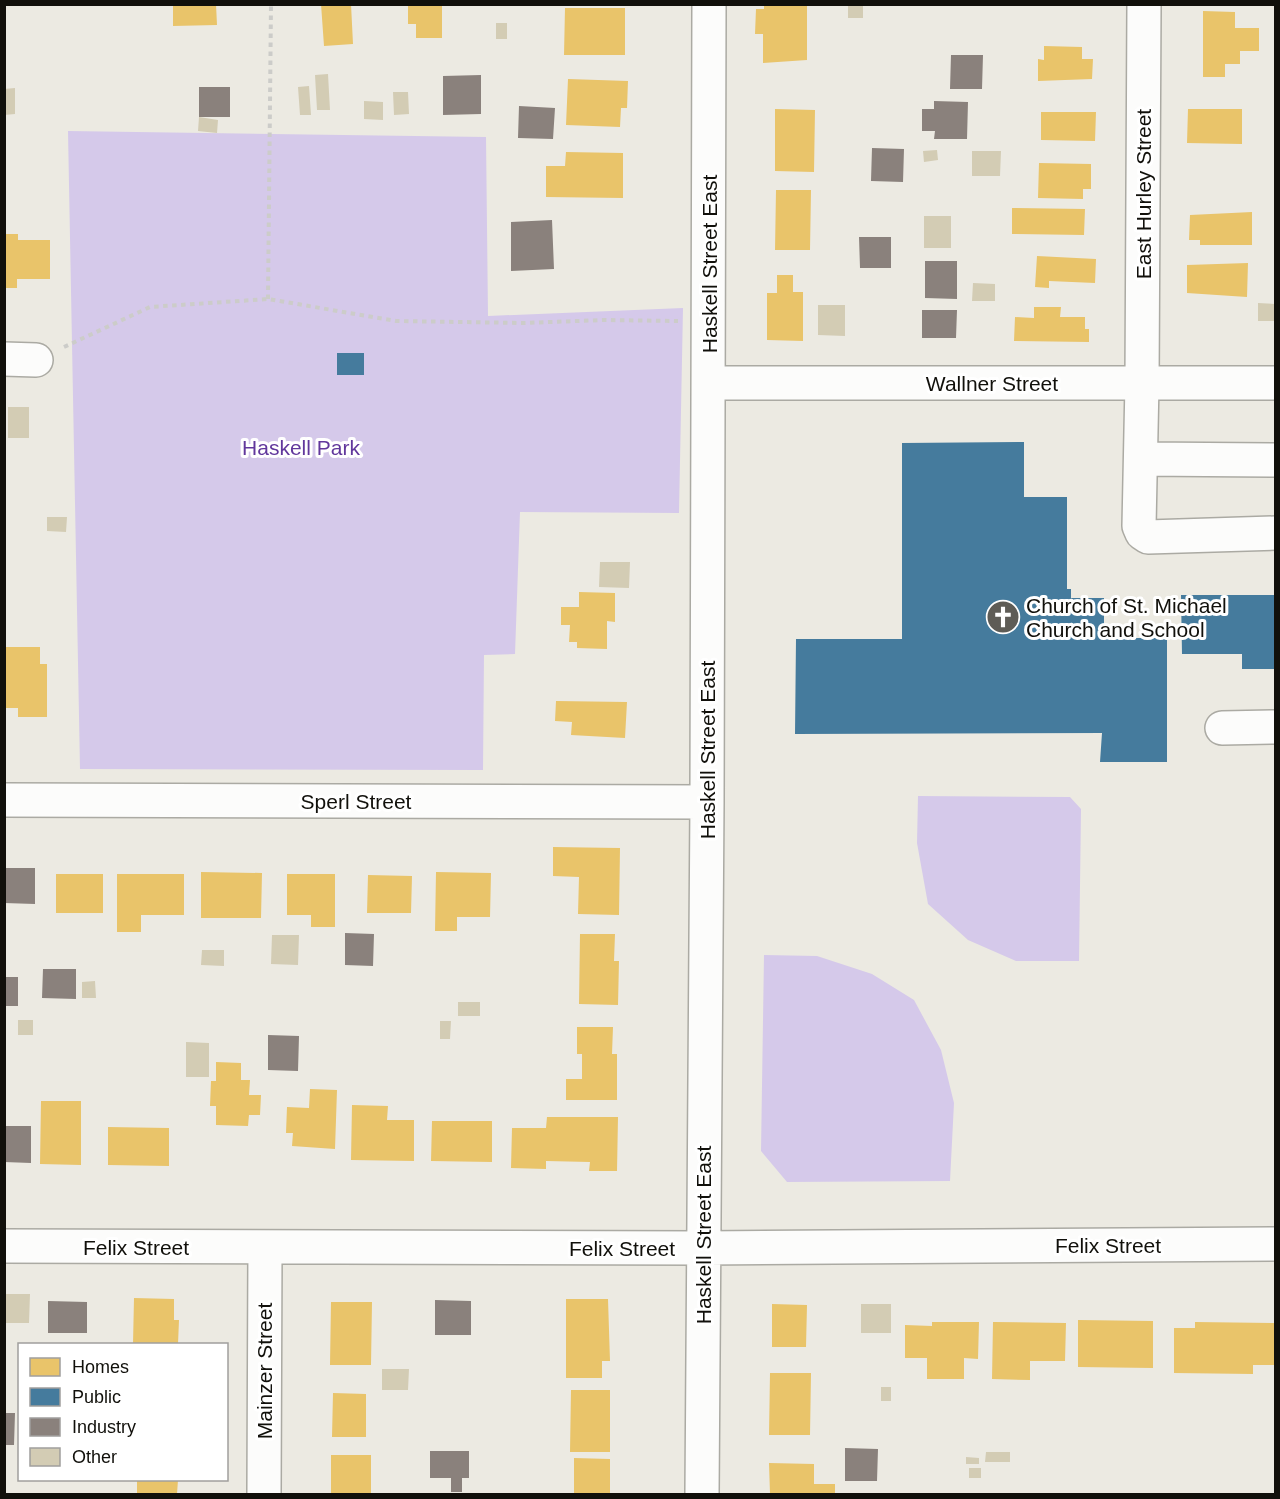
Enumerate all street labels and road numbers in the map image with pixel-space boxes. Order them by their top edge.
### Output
street label: East Hurley Street [1132,109,1155,279]
street label: Haskell Street East [698,175,721,353]
street label: Wallner Street [926,372,1058,395]
street label: Haskell Street East [696,661,719,839]
street label: Sperl Street [301,790,412,813]
street label: Haskell Street East [692,1146,715,1324]
street label: Felix Street [1055,1234,1161,1257]
street label: Felix Street [83,1236,189,1259]
street label: Felix Street [569,1237,675,1260]
street label: Mainzer Street [253,1303,276,1439]

